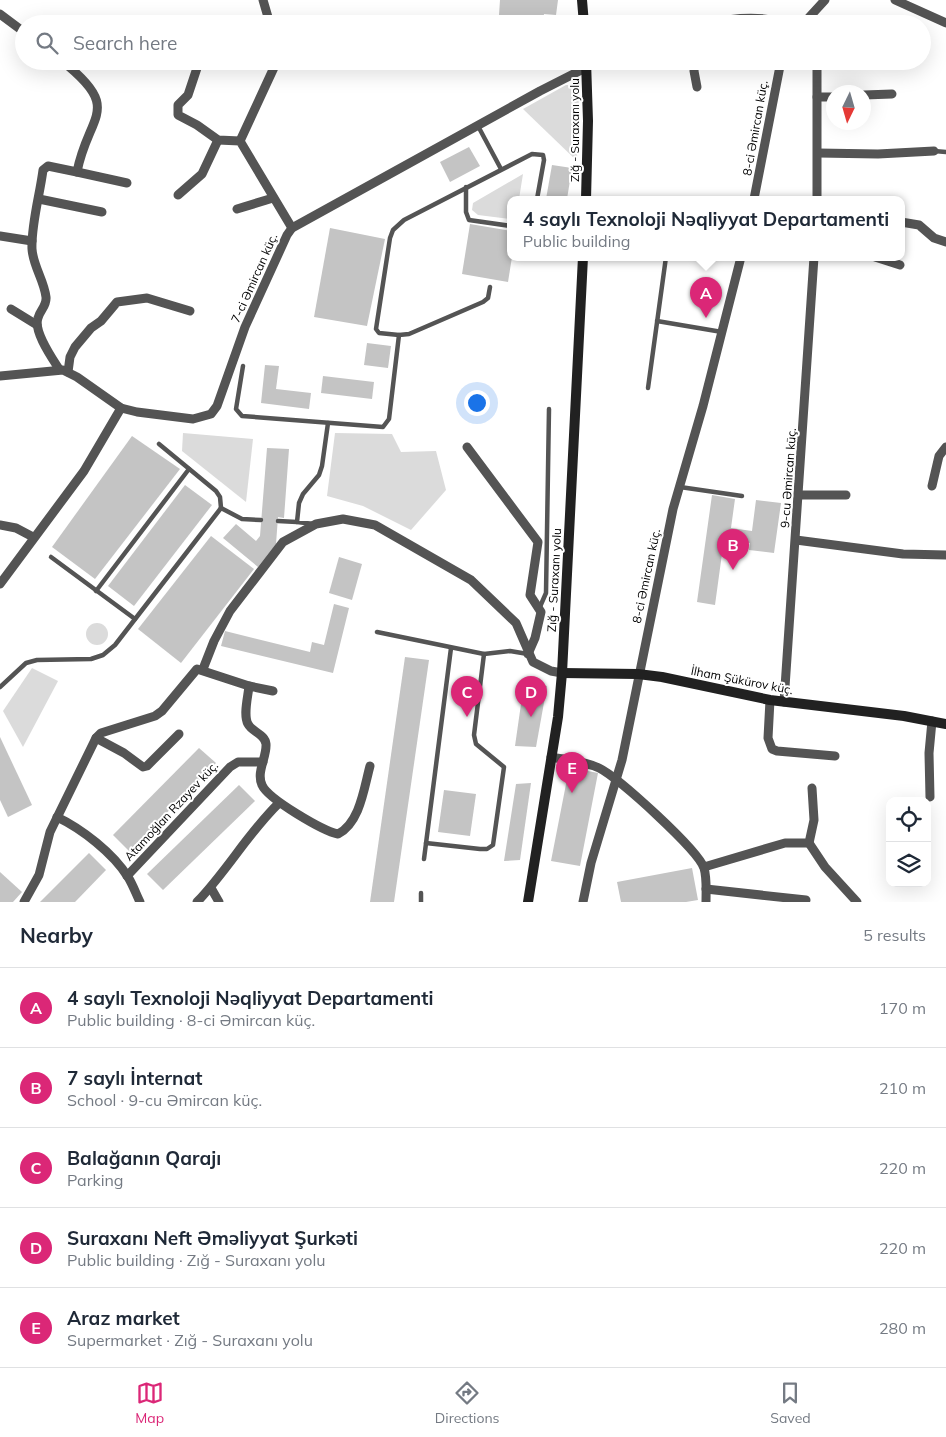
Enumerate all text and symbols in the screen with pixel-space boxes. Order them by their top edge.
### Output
search box [15,15,931,70]
icon: search [33,29,61,57]
text: Search here [73,31,177,55]
street label: Zığ - Suraxanı yolu [567,78,582,182]
street label: 8-ci Əmircan küç. [739,79,771,177]
north arrow [826,85,871,130]
popup [507,196,905,261]
text: 4 saylı Texnoloji Nəqliyyat Departamenti [523,207,889,231]
street label: 7-ci Əmircan küç. [228,231,280,325]
text: Public building [523,231,631,251]
pin: A [690,277,722,318]
your location [464,390,490,416]
street label: 9-cu Əmircan küç. [777,427,799,529]
street label: 8-ci Əmircan küç. [629,527,663,625]
street label: Zığ - Suraxanı yolu [544,528,564,632]
pin: B [717,529,749,570]
street label: İlham Şükürov küç. [690,663,794,697]
pin: C [451,676,483,717]
pin: D [515,676,547,717]
pin: E [556,752,588,793]
street label: Atamoğlan Rzayev küç. [121,758,221,864]
map controls [886,797,931,887]
button: locate [886,797,931,842]
button: layers [886,842,931,887]
text: Nearby [20,922,93,948]
text: 5 results [863,925,926,945]
text: 4 saylı Texnoloji Nəqliyyat Departamenti [67,986,433,1010]
text: A [30,998,42,1018]
text: 170 m [879,998,926,1018]
text: Public building · 8-ci Əmircan küç. [67,1010,315,1030]
text: 7 saylı İnternat [67,1066,203,1090]
text: B [30,1078,42,1098]
text: 210 m [879,1078,926,1098]
text: School · 9-cu Əmircan küç. [67,1090,262,1110]
text: Balağanın Qarajı [67,1146,221,1170]
text: C [31,1158,41,1178]
text: 220 m [879,1158,926,1178]
text: Parking [67,1170,124,1190]
text: Suraxanı Neft Əməliyyat Şurkəti [67,1226,358,1250]
text: D [30,1238,42,1258]
text: 220 m [879,1238,926,1258]
text: Public building · Zığ - Suraxanı yolu [67,1250,326,1270]
text: Araz market [67,1306,180,1330]
text: E [31,1318,41,1338]
text: 280 m [879,1318,926,1338]
text: Supermarket · Zığ - Suraxanı yolu [67,1330,313,1350]
tab: Map [135,1379,164,1427]
tab: Directions [435,1379,500,1427]
tab: Saved [770,1379,811,1427]

